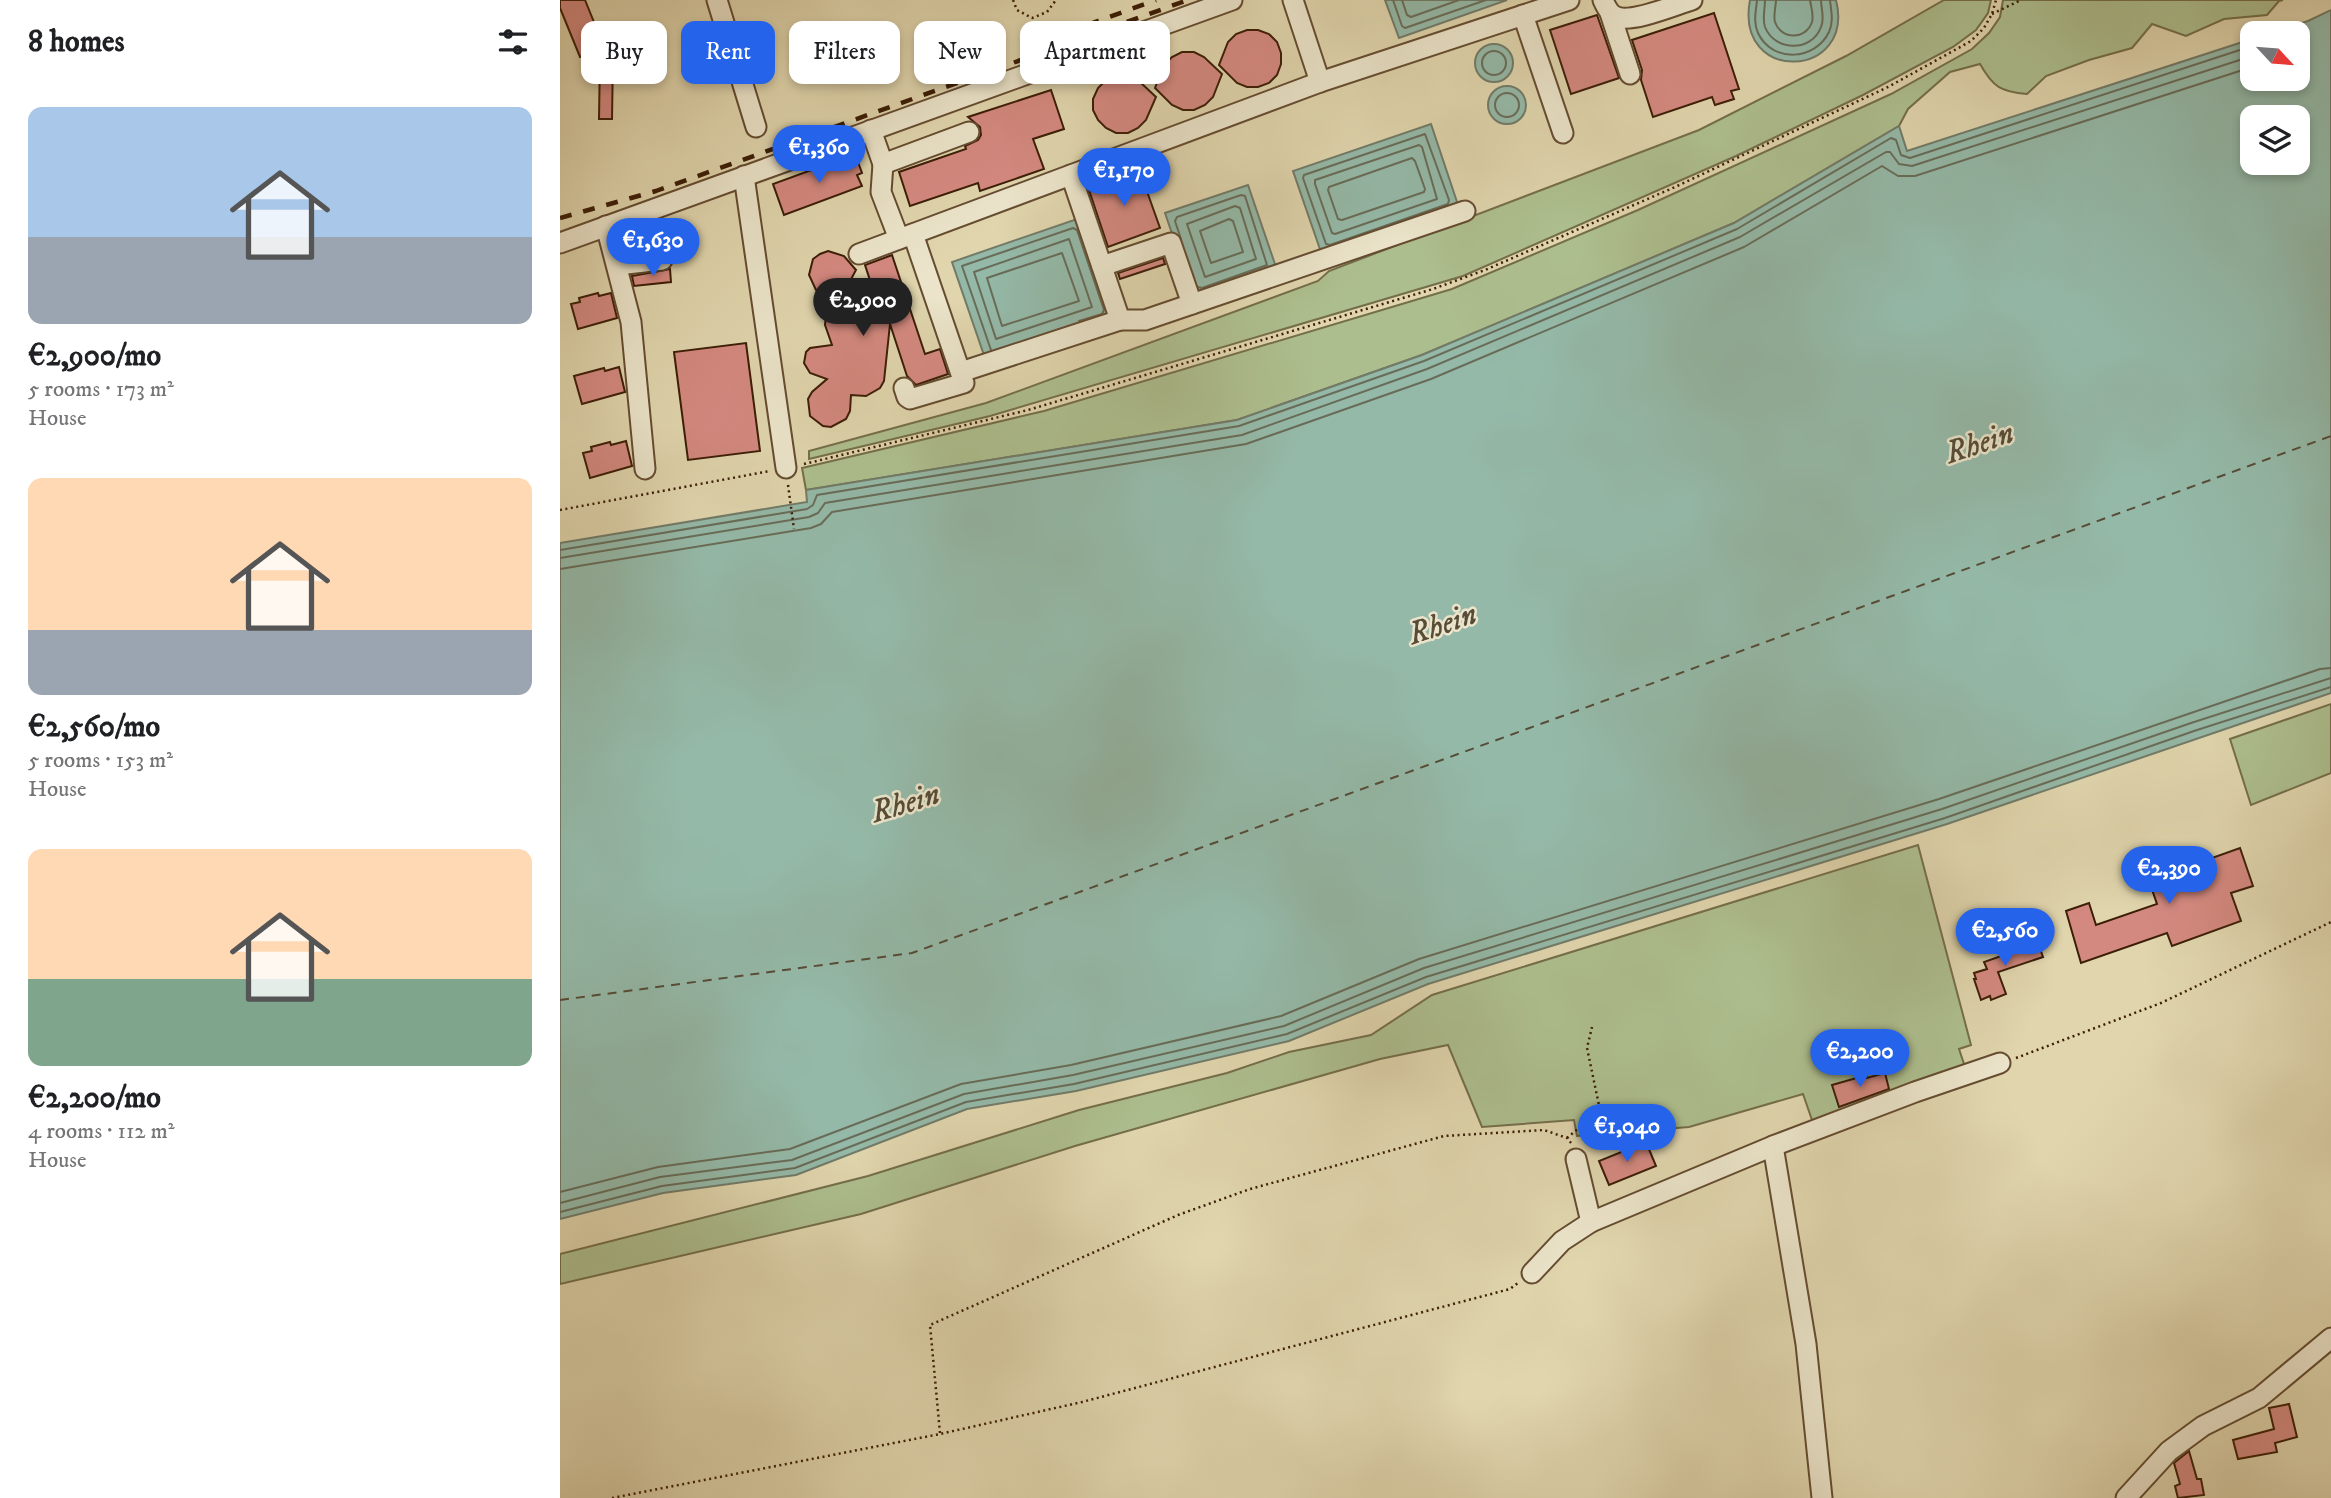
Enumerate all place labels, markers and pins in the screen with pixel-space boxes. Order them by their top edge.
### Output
pin: €1,360 [762,125,876,185]
pin: €1,170 [1067,148,1181,208]
pin: €1,630 [596,218,710,278]
pin: €2,900 [806,278,920,338]
pin: €2,390 [2112,846,2226,906]
pin: €2,560 [1948,908,2062,968]
pin: €2,200 [1803,1030,1917,1089]
pin: €1,040 [1570,1104,1684,1164]

